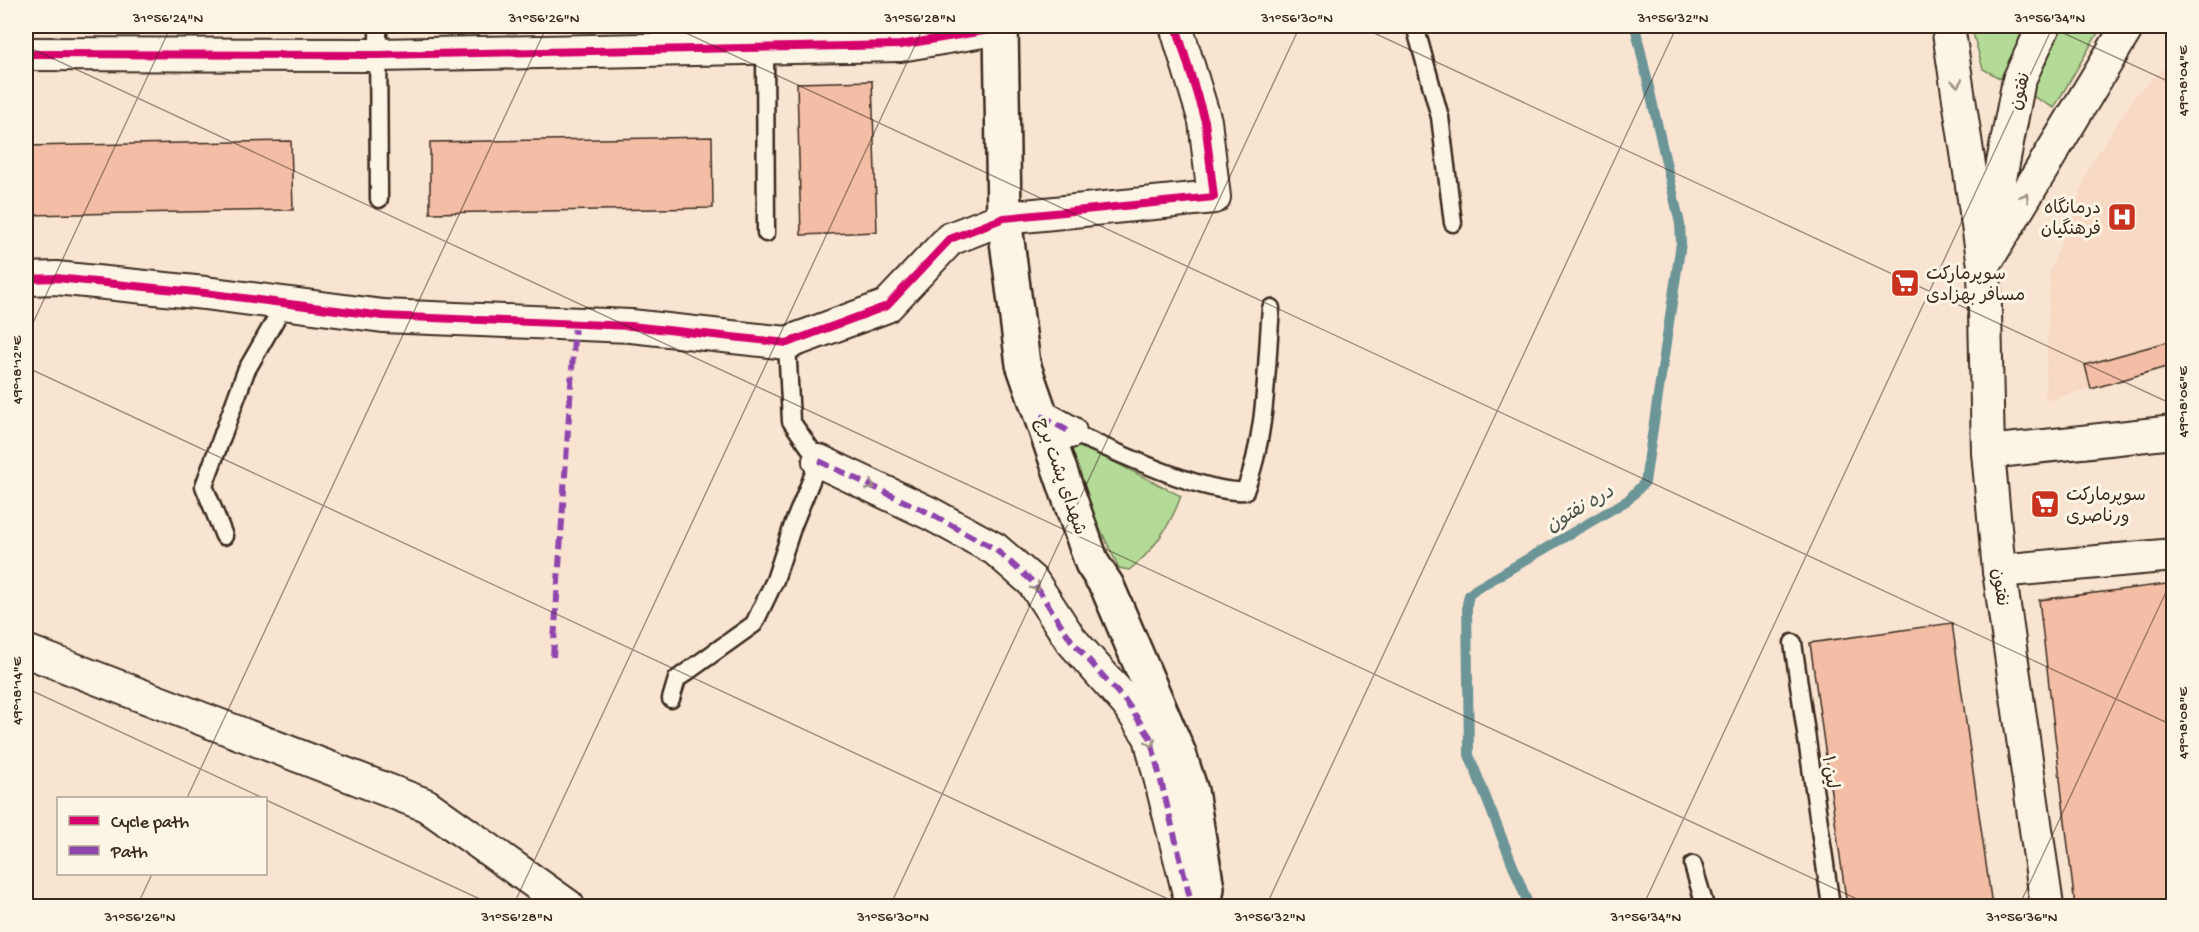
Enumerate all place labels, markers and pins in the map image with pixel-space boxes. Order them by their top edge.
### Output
place label: درمانگاه فرهنگیان [2041,197,2101,241]
hospital icon: درمانگاه فرهنگیان [2106,201,2138,233]
place label: سوپرمارکت مسافر بهزادی [1926,265,2025,307]
supermarket icon: سوپرمارکت مسافر بهزادی [1889,267,1921,299]
place label: سوپرمارکت ورناصری [2066,486,2146,528]
supermarket icon: سوپرمارکت ورناصری [2029,488,2061,520]

